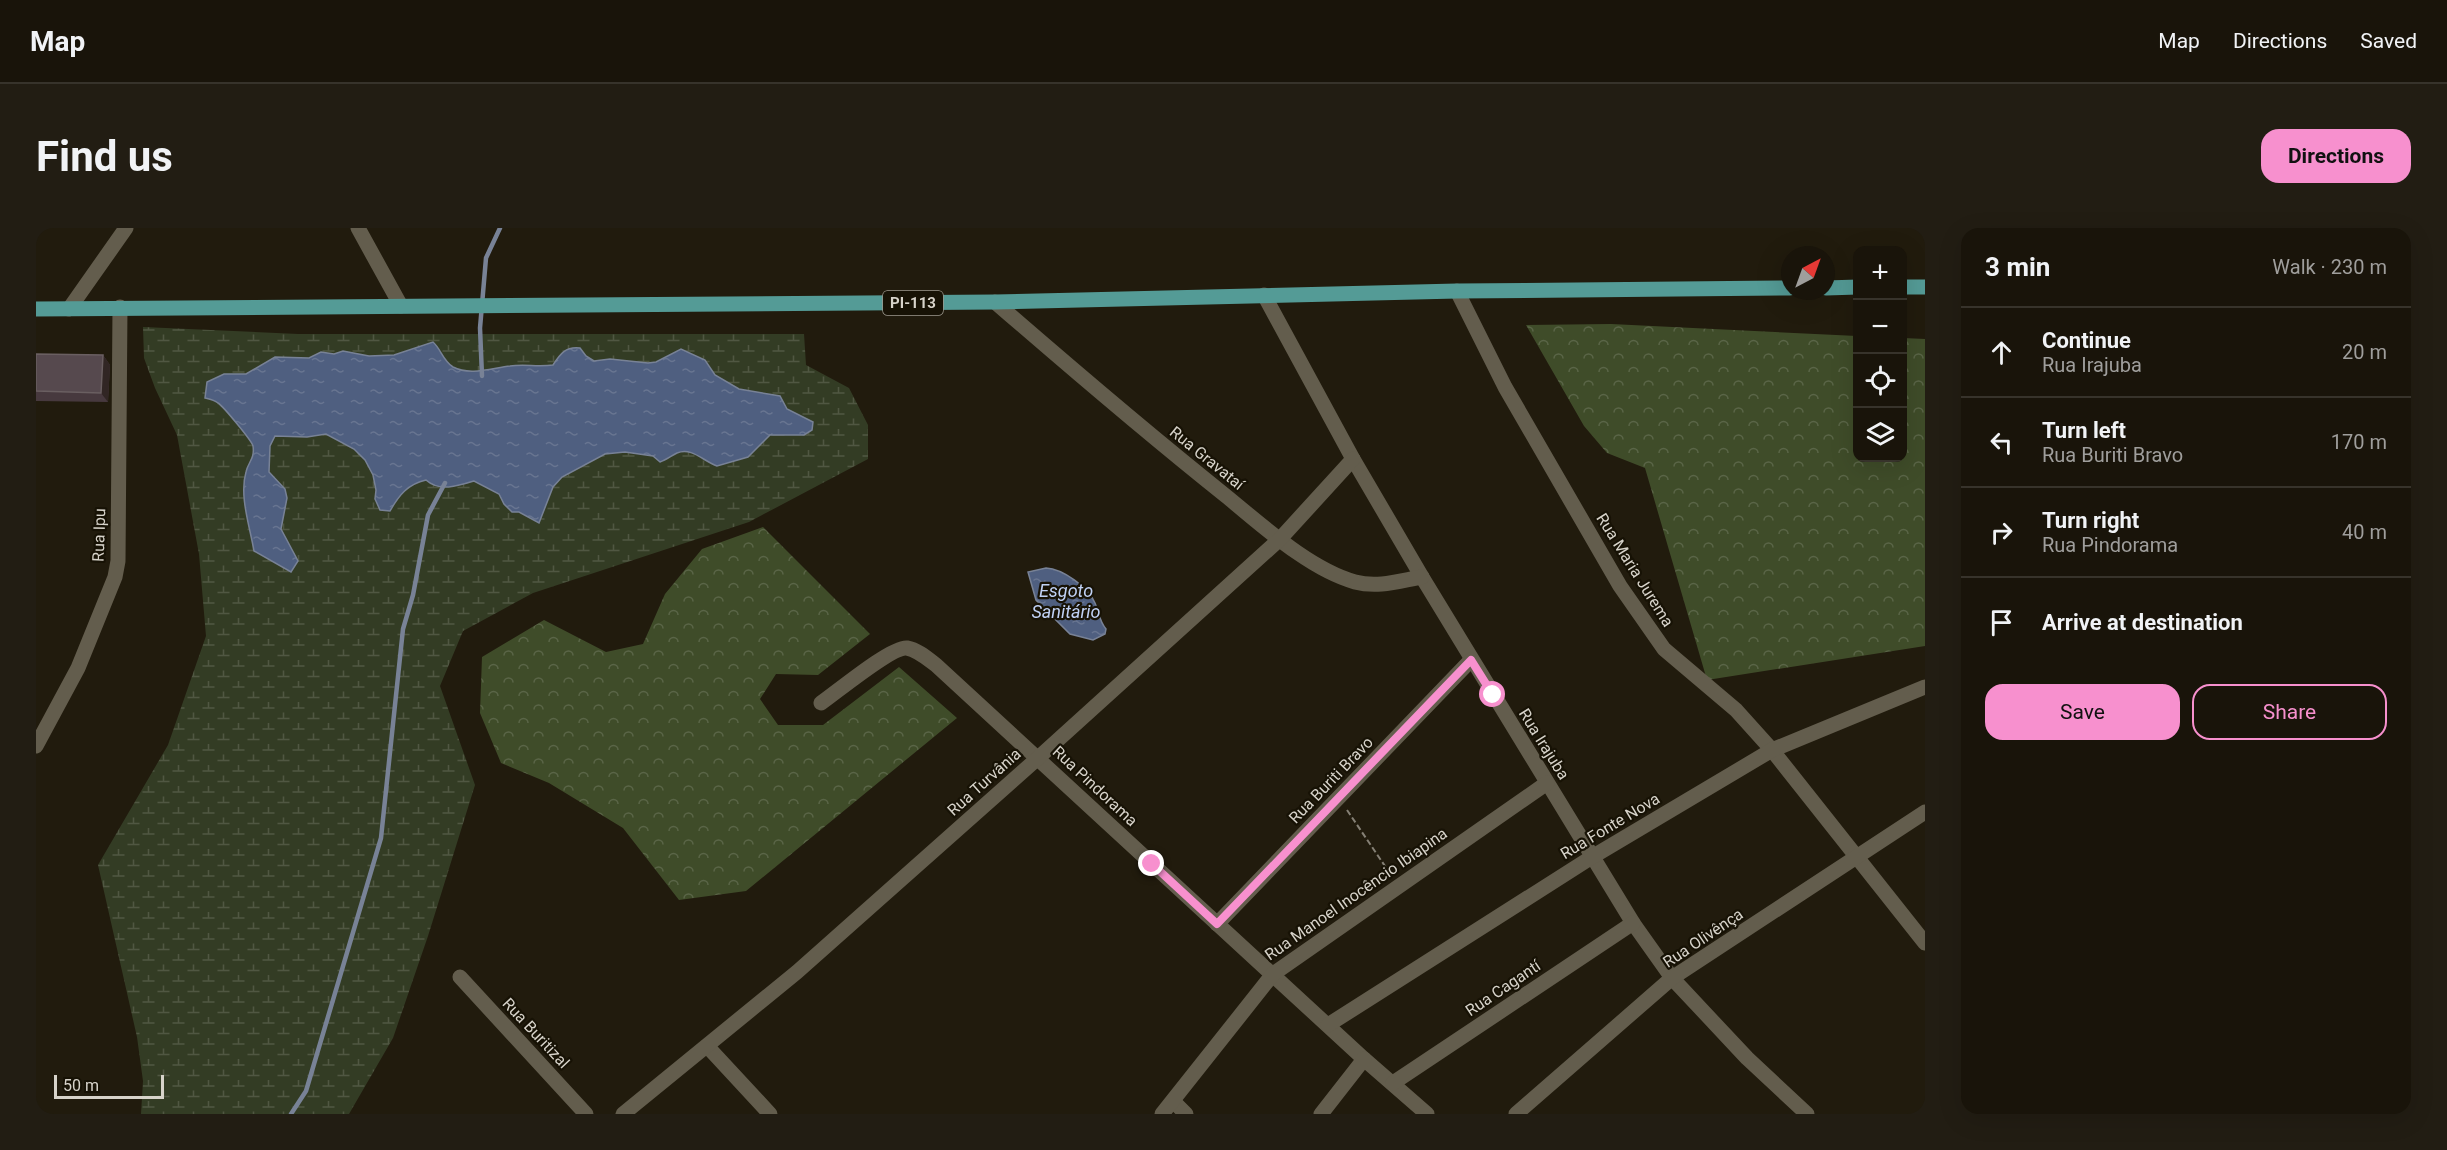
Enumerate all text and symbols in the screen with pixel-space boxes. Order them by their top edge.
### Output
text: Map [30,25,85,58]
text: Map [2158,29,2200,53]
text: Directions [2233,29,2327,53]
text: Saved [2360,29,2417,53]
button: Directions [2261,129,2411,183]
text: Find us [36,132,173,181]
north arrow [1781,246,1835,300]
map controls [1853,246,1907,462]
button: + [1853,246,1907,300]
text: 3 min [1985,252,2050,282]
text: Walk · 230 m [2272,255,2387,279]
road number: PI-113 [883,291,943,315]
button: − [1853,300,1907,354]
text: Continue [2042,328,2131,353]
icon: ahead [1985,336,2018,369]
text: 20 m [2342,340,2387,364]
text: Rua Irajuba [2042,353,2142,377]
button: locate [1853,354,1907,408]
button: layers [1853,408,1907,462]
text: Turn left [2042,418,2126,443]
street label: Rua Gravataí [1166,422,1249,494]
icon: left [1985,426,2018,459]
text: 170 m [2331,430,2387,454]
text: Rua Buriti Bravo [2042,443,2183,467]
street label: Rua Ipu [89,508,109,562]
text: Turn right [2042,508,2139,533]
street label: Rua Maria Jurema [1592,510,1678,630]
icon: right [1985,516,2018,549]
text: 40 m [2342,520,2387,544]
text: Rua Pindorama [2042,533,2178,557]
water label: Esgoto Sanitário [1031,580,1101,622]
icon: arrive [1985,606,2018,639]
text: Arrive at destination [2042,610,2243,635]
route start [1479,681,1505,707]
button: Save [1985,684,2180,740]
button: Share [2192,684,2387,740]
street label: Rua Irajuba [1515,705,1573,783]
street label: Rua Buriti Bravo [1285,733,1377,827]
street label: Rua Pindorama [1049,742,1141,830]
street label: Rua Turvânia [943,744,1025,820]
street label: Rua Fonte Nova [1557,789,1663,863]
street label: Rua Manoel Inocêncio Ibiapina [1261,824,1451,964]
route end [1138,850,1164,876]
street label: Rua Olivênça [1659,904,1747,972]
street label: Rua Cagantí [1462,955,1545,1020]
street label: Rua Buritizal [499,994,573,1072]
scale bar [54,1072,164,1100]
text: 50 m [63,1076,99,1095]

